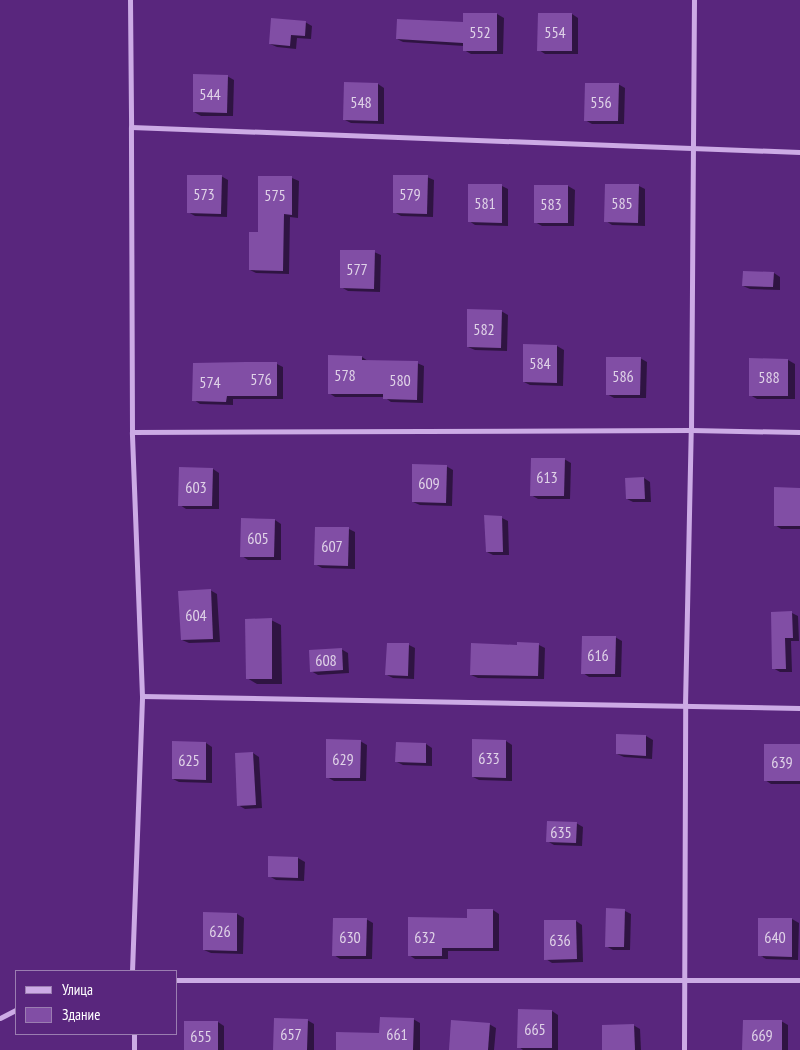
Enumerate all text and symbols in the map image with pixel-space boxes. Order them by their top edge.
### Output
house number: 552 [469,22,491,42]
house number: 554 [544,22,566,42]
house number: 544 [199,84,221,104]
house number: 548 [350,92,372,112]
house number: 556 [590,92,612,112]
house number: 573 [193,184,215,204]
house number: 579 [399,184,421,204]
house number: 575 [264,185,286,205]
house number: 581 [474,193,496,213]
house number: 585 [611,193,633,213]
house number: 583 [540,194,562,214]
house number: 577 [346,259,368,279]
house number: 582 [473,319,495,339]
house number: 584 [529,353,551,373]
house number: 578 [334,365,356,385]
house number: 586 [612,366,634,386]
house number: 588 [758,367,780,387]
house number: 576 [250,369,272,389]
house number: 580 [389,370,411,390]
house number: 574 [199,372,221,392]
house number: 613 [536,467,558,487]
house number: 609 [418,473,440,493]
house number: 603 [185,477,207,497]
house number: 605 [247,528,269,548]
house number: 607 [321,536,343,556]
house number: 604 [185,605,207,625]
house number: 616 [587,645,609,665]
house number: 608 [315,650,337,670]
house number: 633 [478,748,500,768]
house number: 629 [332,749,354,769]
house number: 625 [178,750,200,770]
house number: 639 [771,752,793,772]
house number: 635 [550,822,572,842]
house number: 626 [209,921,231,941]
house number: 630 [339,927,361,947]
house number: 632 [414,927,436,947]
house number: 640 [764,927,786,947]
house number: 636 [549,930,571,950]
legend [15,970,178,1035]
text: Улица [62,980,93,999]
text: Здание [62,1005,100,1024]
house number: 665 [524,1019,546,1039]
house number: 657 [280,1024,302,1044]
house number: 661 [386,1024,408,1044]
house number: 669 [751,1025,773,1045]
house number: 655 [190,1026,212,1046]

